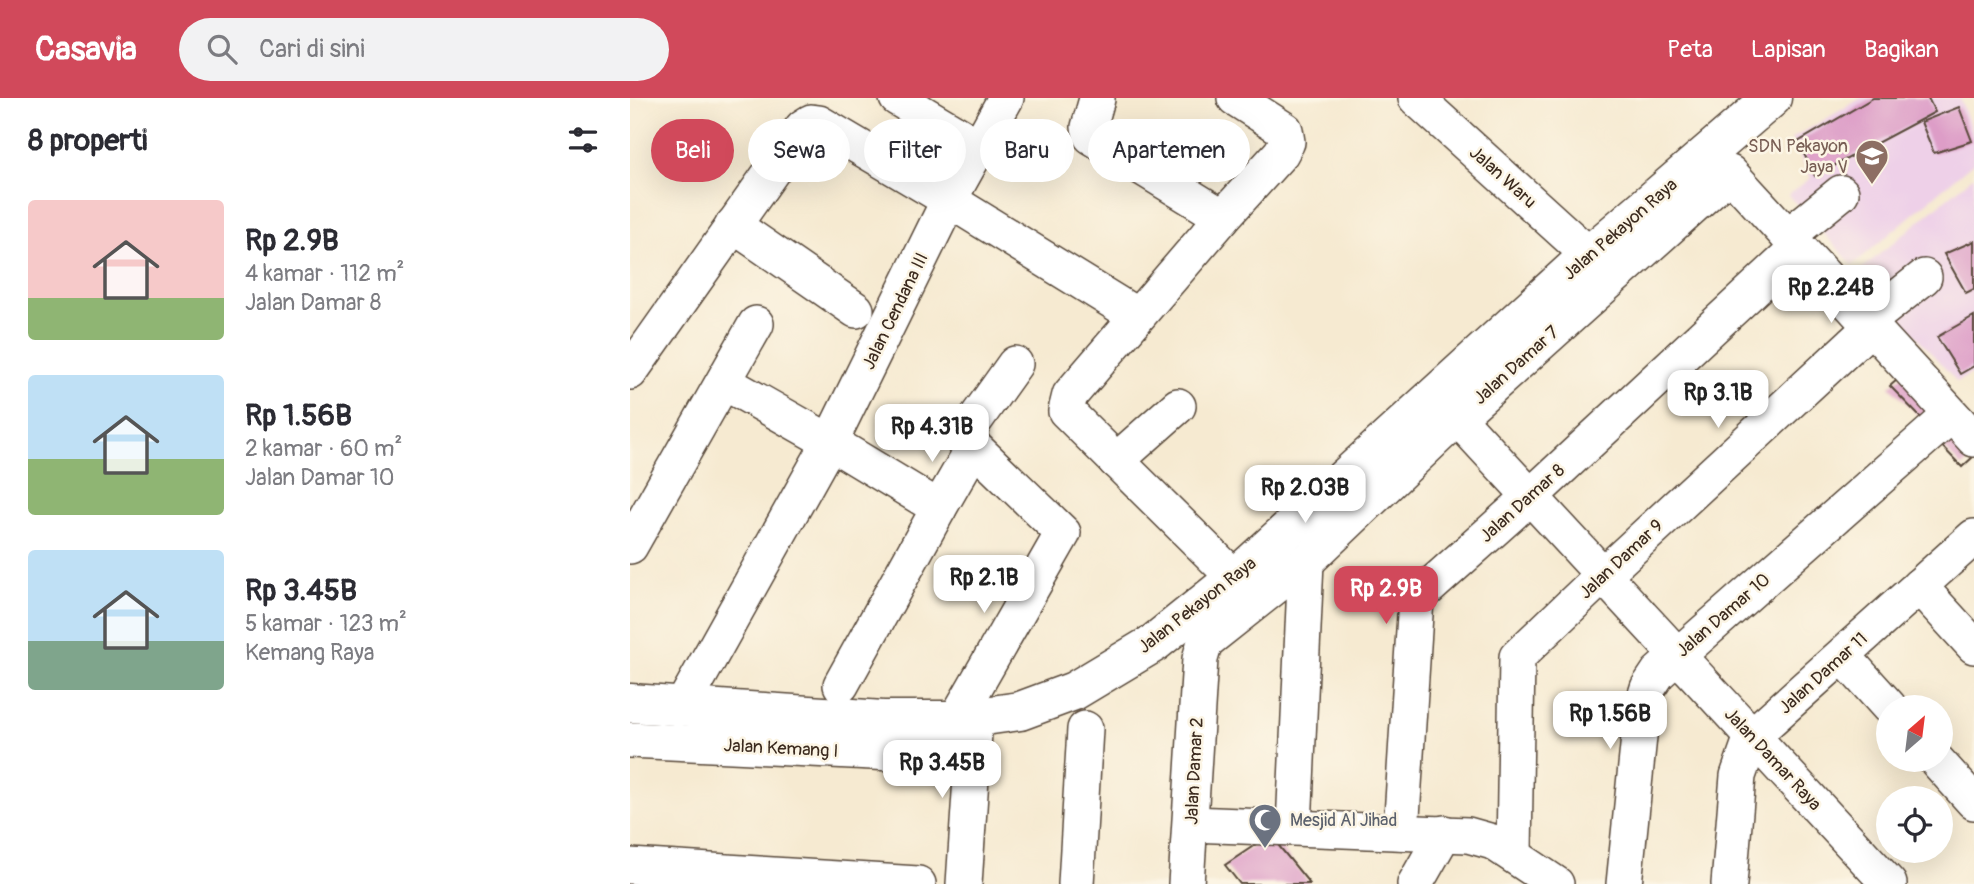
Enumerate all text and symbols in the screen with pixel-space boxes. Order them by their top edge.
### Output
search box [179,18,669,81]
text: Casavia [35,29,137,70]
icon: search [203,30,241,68]
text: Cari di sini [259,33,365,65]
text: Peta [1667,35,1713,64]
text: Lapisan [1751,35,1826,64]
text: Bagikan [1864,35,1939,64]
chip: Beli [651,119,734,182]
chip: Sewa [748,119,850,182]
chip: Filter [864,119,966,182]
chip: Baru [980,119,1074,182]
chip: Apartemen [1088,119,1250,182]
icon: filters [564,121,602,159]
text: 8 properti [28,122,147,159]
place label: SDN Pekayon Jaya V [1748,135,1848,179]
school or university icon: SDN Pekayon Jaya V [1853,137,1891,186]
street label: Jalan Waru [1464,141,1541,213]
street label: Jalan Pekayon Raya [1558,173,1682,285]
text: Rp 2.9B [245,222,339,259]
icon: home [84,228,168,312]
street label: Jalan Cendana III [857,249,934,373]
text: 4 kamar · 112 m² [245,259,404,288]
pin: Rp 2.24B [1759,266,1903,325]
text: Rp 2.24B [1788,273,1874,302]
text: Jalan Damar 8 [245,288,381,317]
street label: Jalan Damar 7 [1469,321,1564,410]
pin: Rp 3.1B [1653,370,1783,430]
text: Rp 3.1B [1683,378,1753,407]
text: Rp 1.56B [245,397,352,434]
icon: home [84,403,168,487]
pin: Rp 4.31B [860,404,1004,464]
text: Rp 4.31B [891,412,973,441]
text: 2 kamar · 60 m² [245,434,402,463]
street label: Jalan Damar 8 [1475,459,1570,548]
text: Jalan Damar 10 [245,463,394,492]
pin: Rp 2.03B [1233,466,1377,525]
text: Rp 2.03B [1261,473,1349,502]
street label: Jalan Damar 9 [1574,515,1668,604]
street label: Jalan Pekayon Raya [1133,552,1261,659]
pin: Rp 2.1B [919,556,1049,615]
text: Rp 2.1B [949,563,1019,592]
pin: Rp 2.9B [1321,566,1451,626]
street label: Jalan Damar 10 [1672,568,1775,662]
text: Rp 3.45B [245,572,357,609]
text: Rp 2.9B [1350,574,1422,603]
icon: home [84,578,168,662]
text: 5 kamar · 123 m² [245,609,407,638]
street label: Jalan Damar 11 [1774,627,1873,719]
text: Kemang Raya [245,638,375,667]
pin: Rp 1.56B [1538,692,1682,751]
north arrow [1876,695,1953,772]
map controls [1876,695,1953,863]
text: Rp 1.56B [1569,699,1651,728]
street label: Jalan Damar Raya [1719,703,1826,816]
street label: Jalan Damar 2 [1180,717,1209,825]
street label: Jalan Kemang I [723,734,839,763]
pin: Rp 3.45B [870,740,1014,800]
text: Rp 3.45B [899,748,985,777]
button: locate [1876,786,1953,863]
mosque icon: Mesjid Al Jihad [1246,801,1284,850]
place label: Mesjid Al Jihad [1290,809,1397,832]

